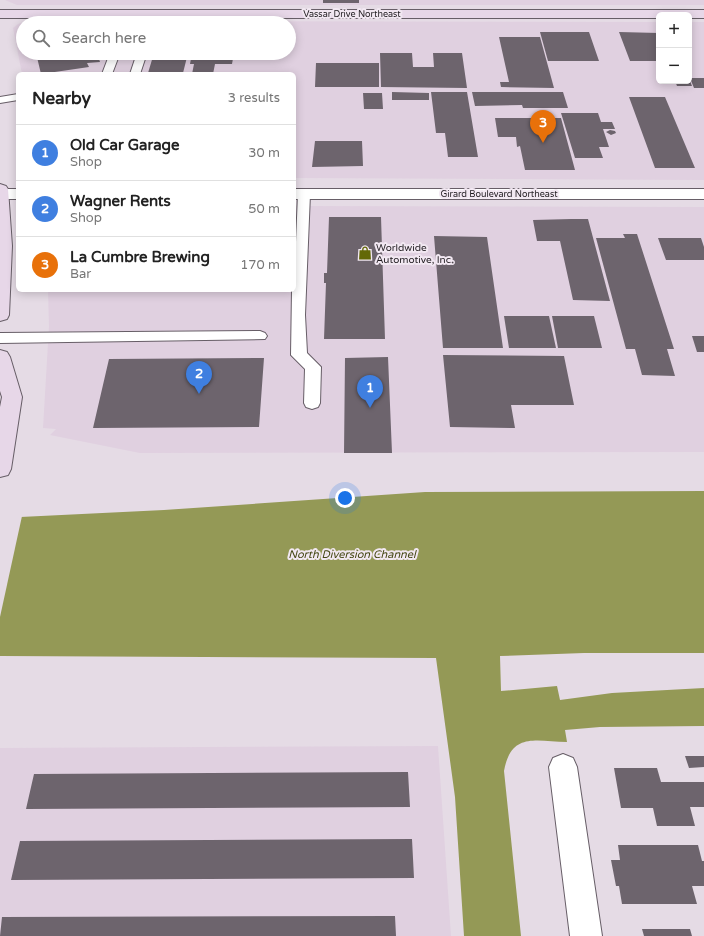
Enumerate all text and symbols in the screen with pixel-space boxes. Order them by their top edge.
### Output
street label: Vassar Drive Northeast [303,9,401,20]
map controls [656,12,692,84]
button: + [656,12,692,48]
search box [16,16,296,60]
icon: search [30,27,52,49]
text: Search here [62,29,146,47]
button: − [656,48,692,84]
text: Nearby [32,88,91,109]
text: 3 results [228,90,280,106]
pin: 3 [530,110,556,143]
text: Old Car Garage [70,136,180,154]
text: 1 [41,145,49,161]
text: 30 m [248,145,280,161]
text: Shop [70,154,102,170]
street label: Girard Boulevard Northeast [440,189,558,200]
text: Wagner Rents [70,192,171,210]
text: 2 [41,201,49,217]
text: 50 m [248,201,280,217]
text: Shop [70,210,102,226]
place label: Worldwide Automotive, Inc. [376,242,454,266]
shop icon: Worldwide Automotive, Inc. [357,245,373,261]
text: La Cumbre Brewing [70,248,210,266]
text: 3 [41,257,49,273]
text: 170 m [240,257,280,273]
text: Bar [70,266,91,282]
pin: 2 [186,361,212,394]
pin: 1 [357,375,383,408]
your location [335,488,355,508]
water label: North Diversion Channel [288,548,417,561]

